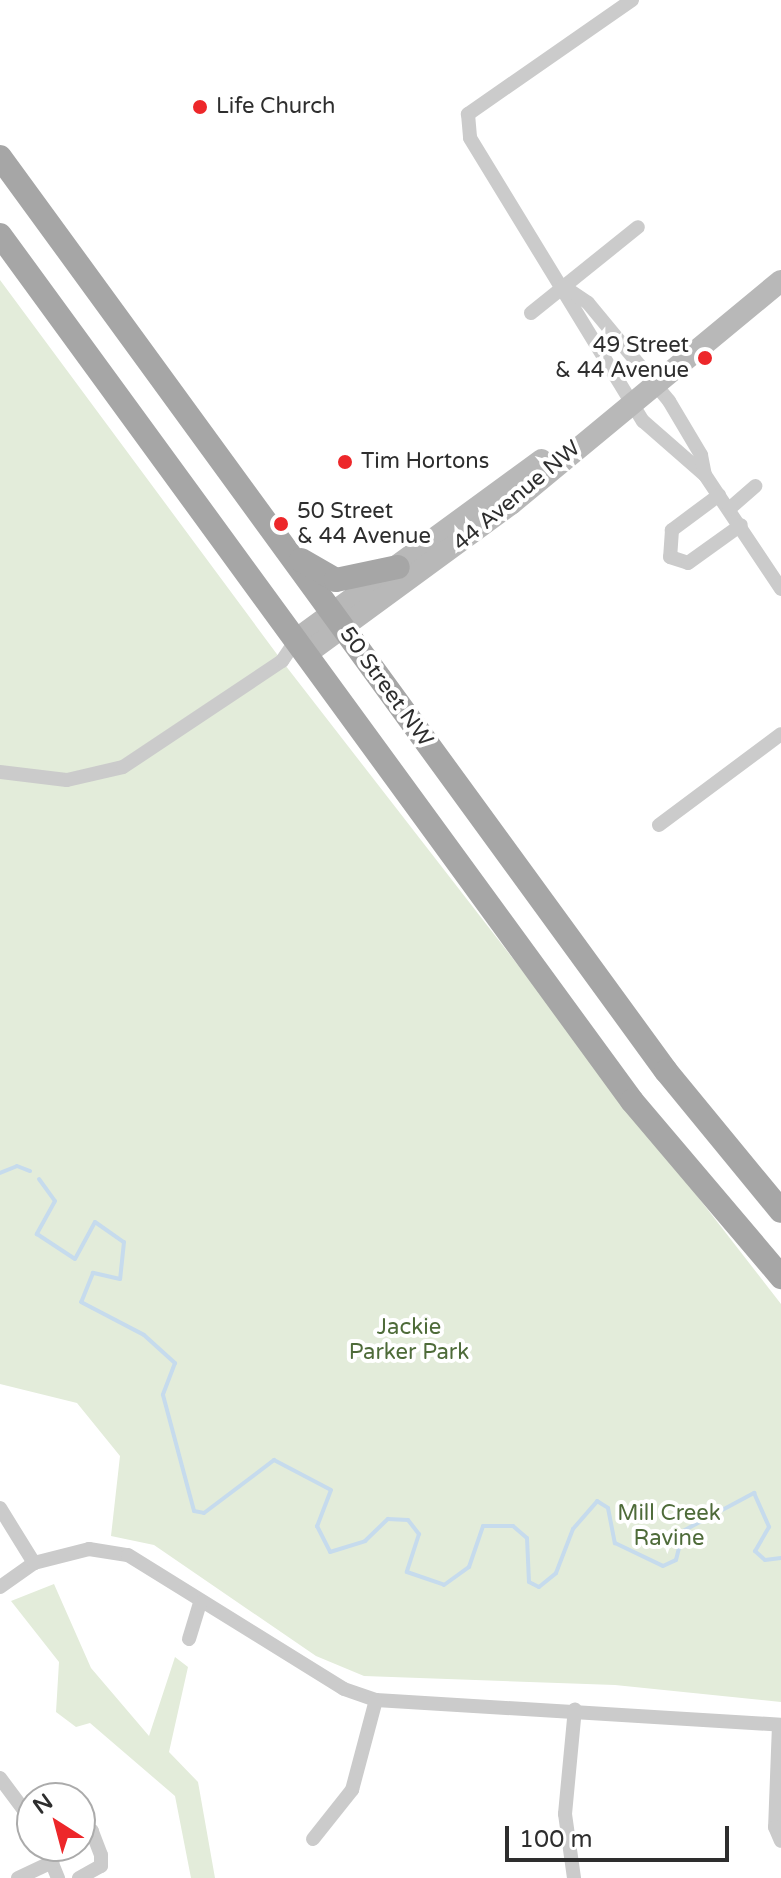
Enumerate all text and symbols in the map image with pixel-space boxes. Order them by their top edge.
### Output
place label: Life Church [216,94,335,120]
marker: Life Church [191,98,209,116]
place label: 49 Street & 44 Avenue [555,332,689,384]
marker: 49 Street & 44 Avenue [696,349,714,367]
street label: 44 Avenue NW [448,435,586,557]
place label: Tim Hortons [361,449,489,475]
marker: Tim Hortons [336,453,354,471]
place label: 50 Street & 44 Avenue [297,498,431,550]
marker: 50 Street & 44 Avenue [272,515,290,533]
street label: 50 Street NW [334,622,438,752]
park label: Jackie Parker Park [349,1314,469,1366]
park label: Mill Creek Ravine [617,1500,721,1552]
north arrow [16,1782,96,1862]
text: N [28,1788,58,1820]
scale bar [509,1810,733,1860]
text: 100 m [519,1825,593,1854]

